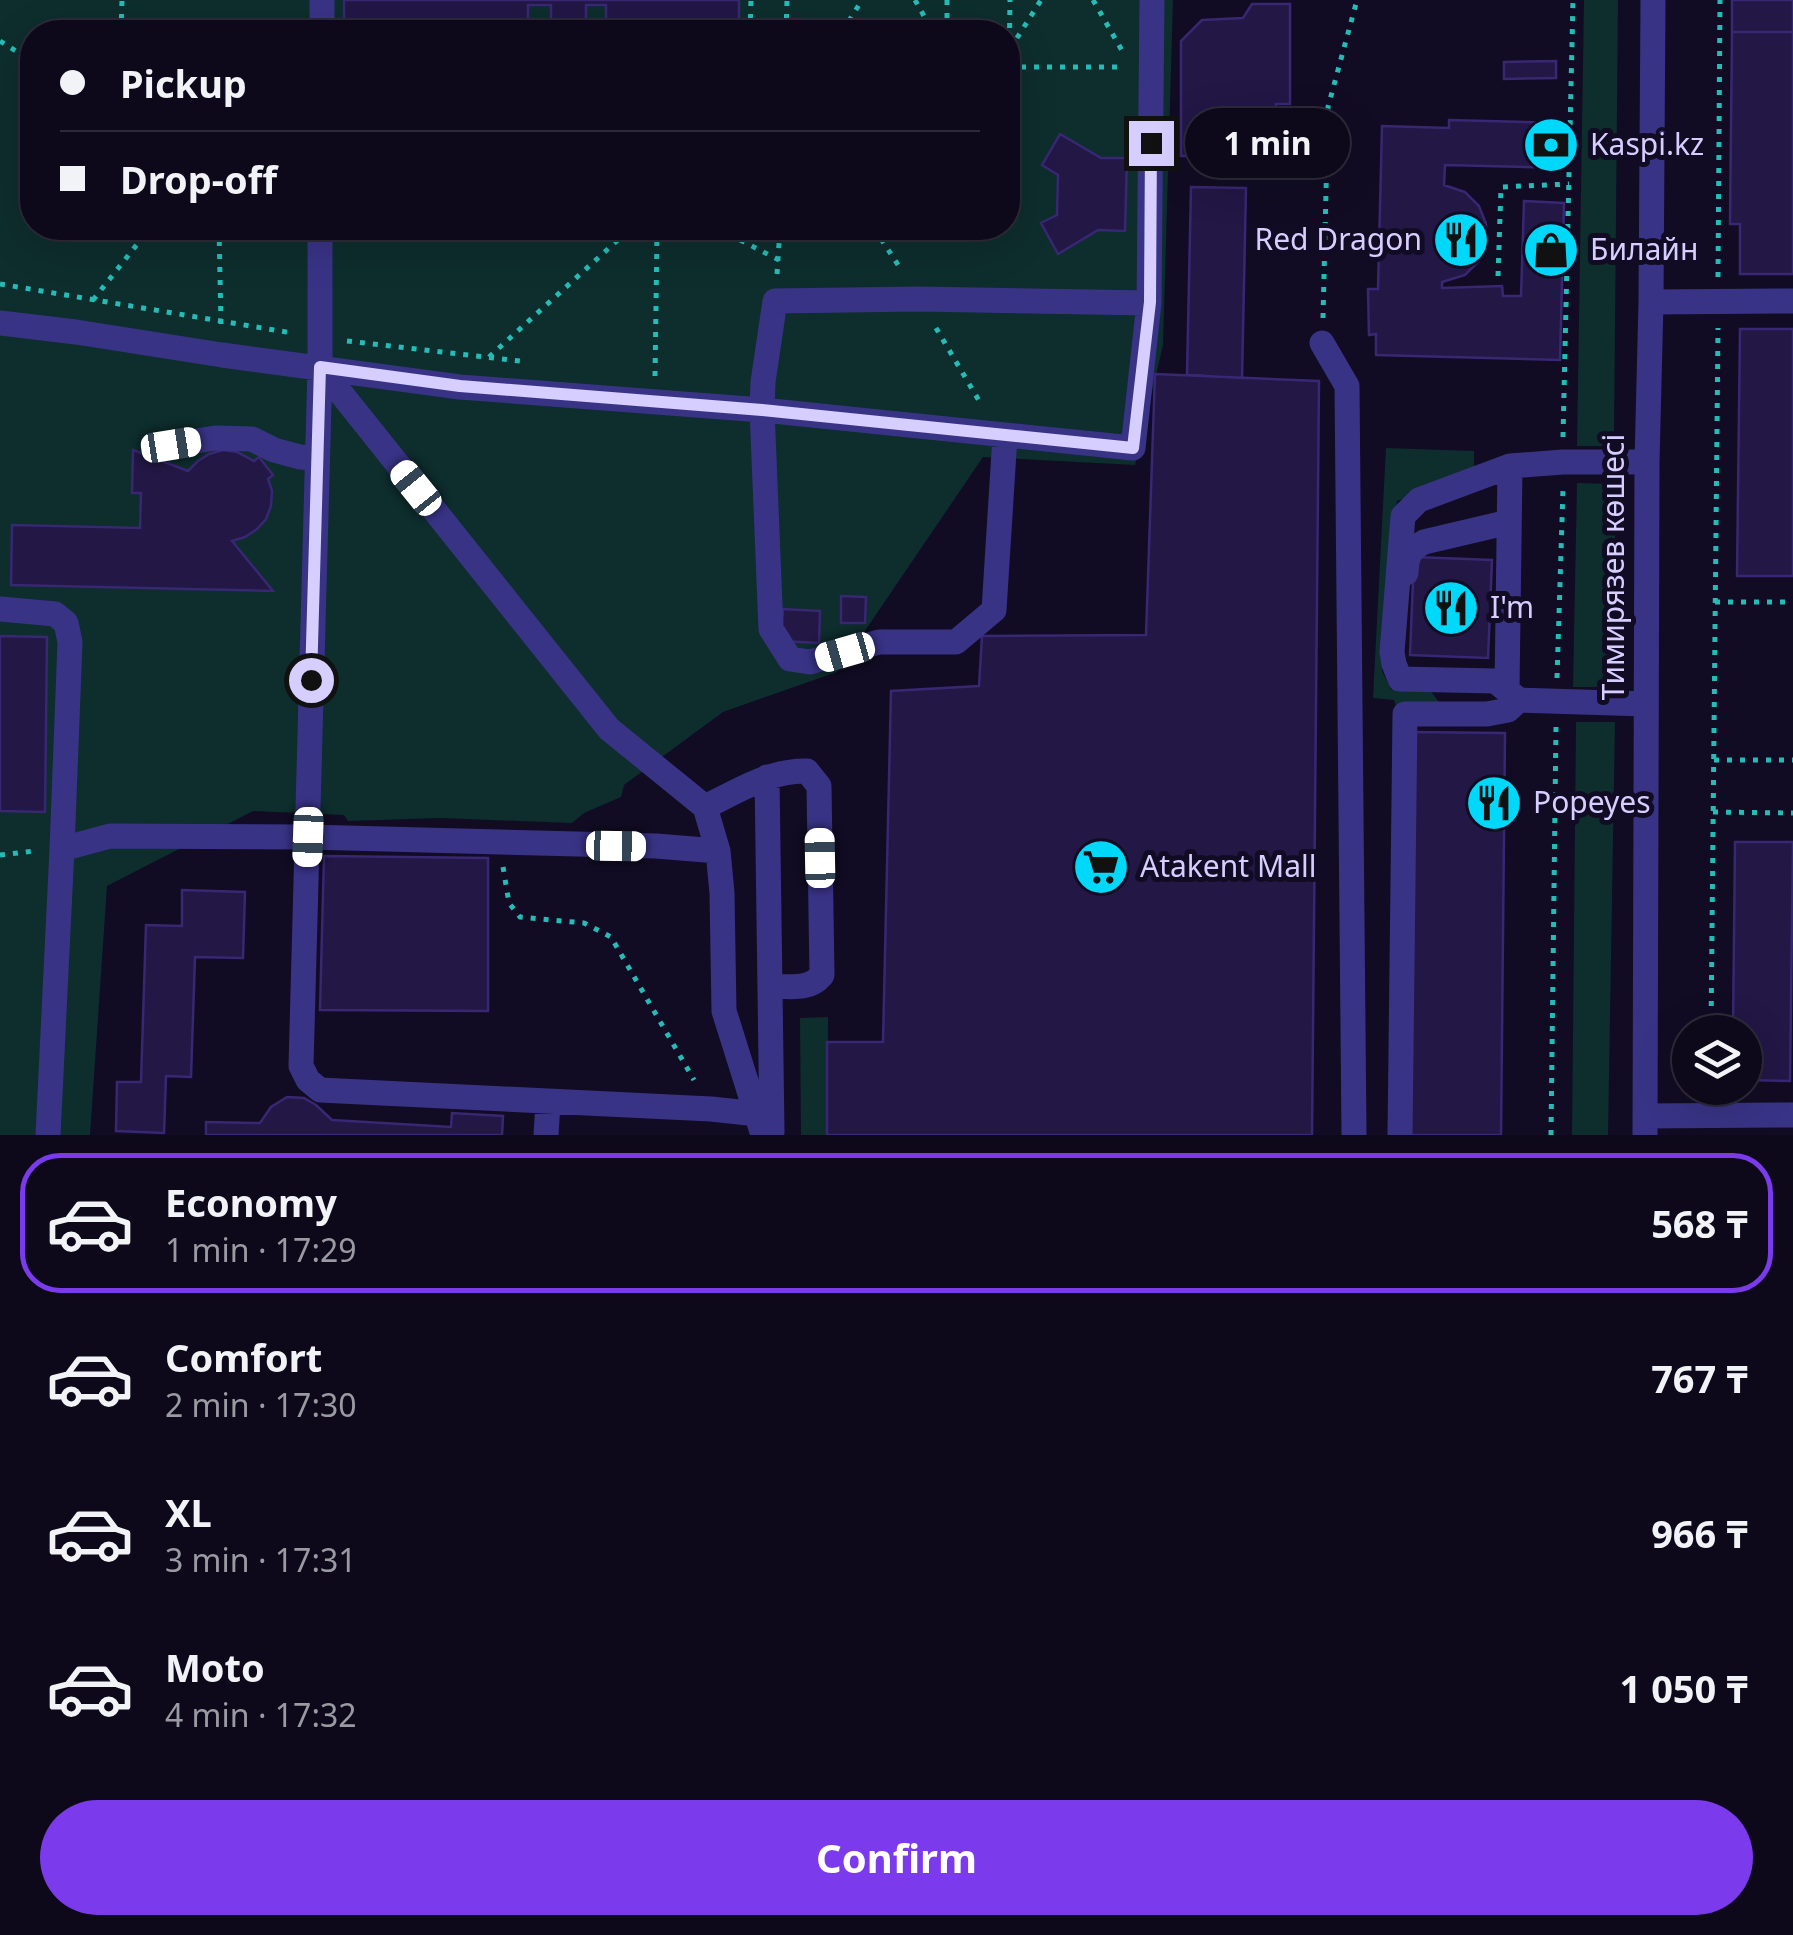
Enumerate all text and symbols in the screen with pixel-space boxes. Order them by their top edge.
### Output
text: Pickup [120,57,247,109]
callout: 1 min [1186,108,1351,178]
bank icon: Kaspi.kz [1521,115,1581,175]
route end [1129,121,1174,166]
text: 1 min [1223,121,1312,164]
place label: Kaspi.kz [1590,123,1704,164]
text: Drop-off [120,153,277,205]
restaurant icon: Red Dragon [1431,210,1491,270]
place label: Red Dragon [1255,218,1422,259]
shop icon: Билайн [1521,220,1581,280]
place label: Билайн [1590,228,1698,269]
car [139,425,203,465]
street label: Тимирязев көшесі [1592,434,1633,700]
car [385,455,447,521]
restaurant icon: I'm [1421,578,1481,638]
place label: I'm [1490,586,1534,627]
car [812,629,878,675]
route start [289,658,334,703]
restaurant icon: Popeyes [1464,773,1524,833]
place label: Popeyes [1533,781,1651,822]
car [292,806,324,868]
car [804,828,836,888]
car [586,830,646,862]
supermarket icon: Atakent Mall [1071,837,1131,897]
place label: Atakent Mall [1140,845,1316,886]
map controls [1672,1015,1762,1105]
button: layers [1672,1015,1762,1105]
text: Economy [165,1176,337,1228]
icon: car [45,1178,135,1268]
text: 568 ₸ [1651,1197,1748,1249]
text: 1 min · 17:29 [165,1228,357,1271]
text: Comfort [165,1331,322,1383]
icon: car [45,1333,135,1423]
text: 767 ₸ [1651,1352,1748,1404]
text: 2 min · 17:30 [165,1383,357,1426]
text: XL [165,1486,212,1538]
icon: car [45,1488,135,1578]
text: 966 ₸ [1651,1507,1748,1559]
text: 3 min · 17:31 [165,1538,357,1581]
text: Moto [165,1641,265,1693]
icon: car [45,1643,135,1733]
text: 1 050 ₸ [1620,1662,1748,1714]
text: 4 min · 17:32 [165,1693,357,1736]
button: Confirm [40,1800,1753,1915]

